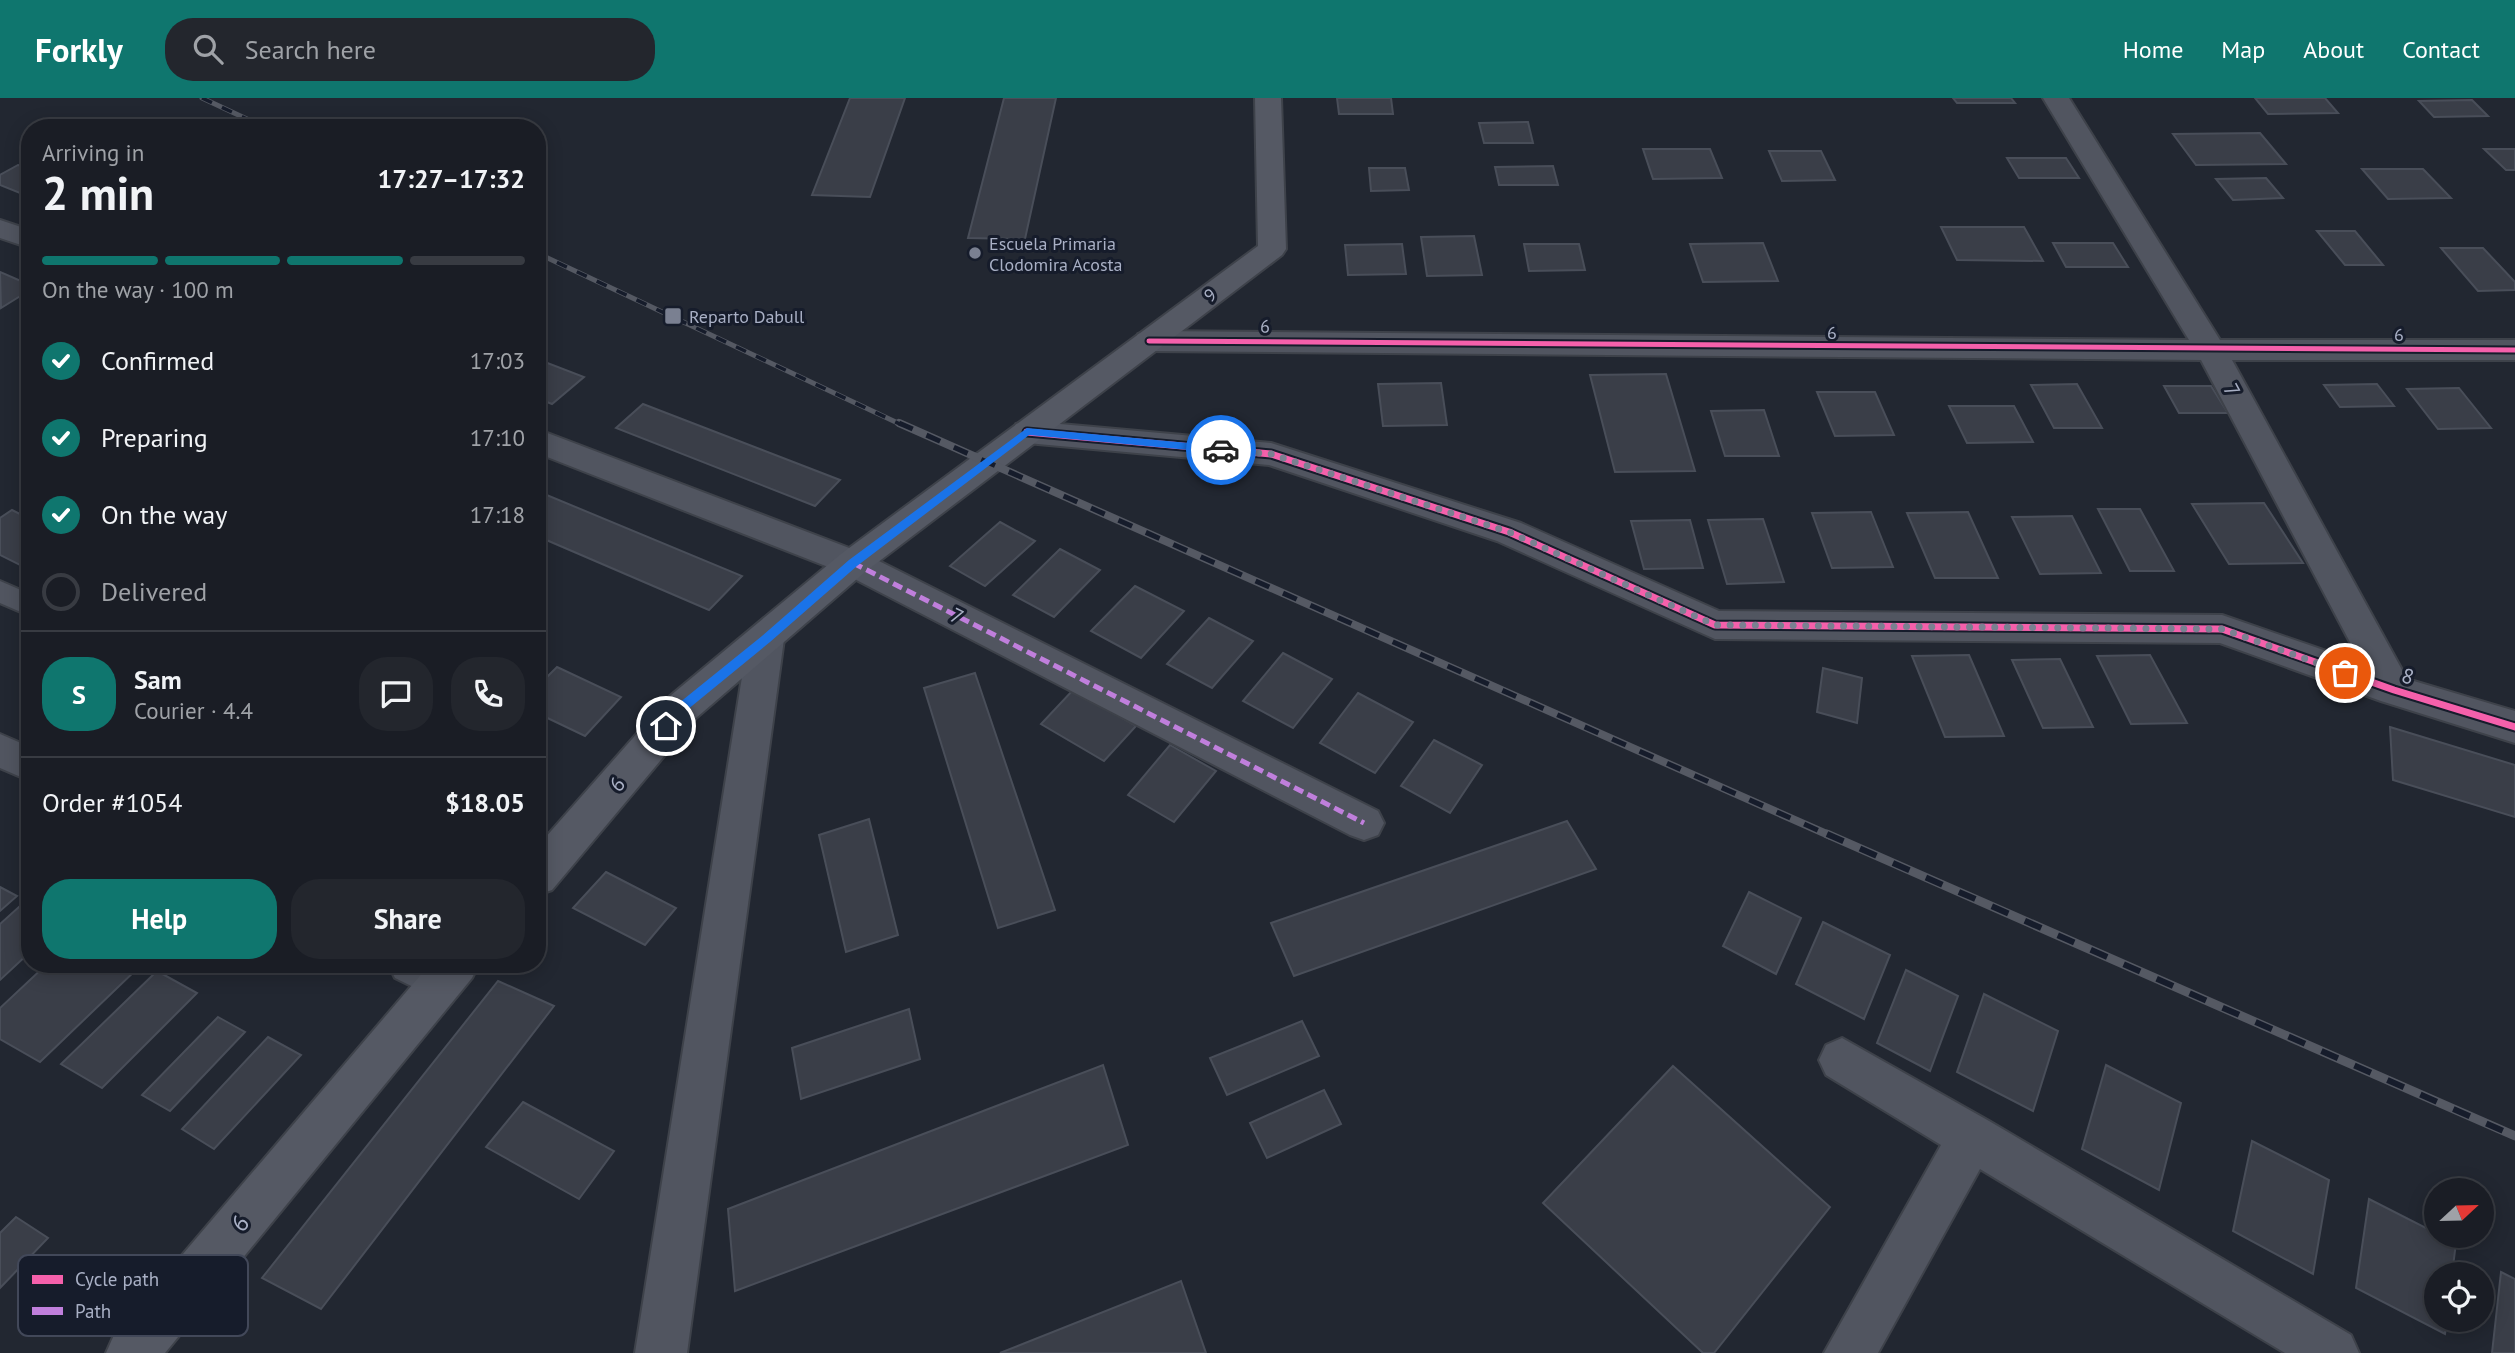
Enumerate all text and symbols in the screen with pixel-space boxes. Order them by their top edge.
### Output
search box [165,18,655,81]
text: Forkly [35,28,123,71]
icon: search [189,30,227,68]
text: Search here [245,33,376,66]
text: Home [2123,34,2183,65]
text: Map [2221,34,2265,65]
text: About [2303,34,2364,65]
text: Contact [2402,34,2480,65]
text: Arriving in [42,138,144,167]
text: 17:27–17:32 [378,162,525,195]
text: 2 min [42,163,154,223]
place label: Escuela Primaria Clodomira Acosta [989,232,1123,276]
marker: Escuela Primaria Clodomira Acosta [967,245,983,261]
text: On the way · 100 m [42,275,234,304]
street label: 9 [1199,283,1221,307]
place label: Reparto Dabull [689,305,805,328]
marker: Reparto Dabull [663,306,683,326]
street label: 6 [1260,314,1270,338]
street label: 6 [1827,321,1837,344]
street label: 6 [2394,323,2404,346]
icon: check [42,342,80,380]
text: Confirmed [101,344,214,377]
text: 17:03 [470,346,525,375]
street label: 7 [2217,379,2247,401]
courier [1186,415,1256,485]
icon: check [42,419,80,457]
text: Preparing [101,421,208,454]
text: 17:10 [470,423,525,452]
icon: car [1202,431,1240,469]
icon: check [42,496,80,534]
text: On the way [101,498,227,531]
text: 17:18 [470,500,525,529]
text: Delivered [101,575,207,608]
street label: 7 [946,601,968,631]
pin [2315,643,2375,703]
icon: bag [2326,654,2364,692]
button: chat [359,657,433,731]
button: phone [451,657,525,731]
street label: 8 [2399,661,2417,691]
text: Sam [134,663,182,696]
text: S [72,678,86,711]
text: Courier · 4.4 [134,696,253,725]
pin [636,696,696,756]
icon: home [647,707,685,745]
street label: 6 [603,771,631,797]
text: Order #1054 [42,786,182,819]
text: $18.05 [445,786,525,819]
button: Help [42,879,277,959]
button: Share [291,879,525,959]
north arrow [2424,1178,2494,1248]
map controls [2424,1178,2494,1332]
street label: 6 [224,1208,256,1238]
legend [18,1255,248,1336]
button: locate [2424,1262,2494,1332]
text: Cycle path [75,1267,159,1291]
text: Path [75,1299,111,1323]

